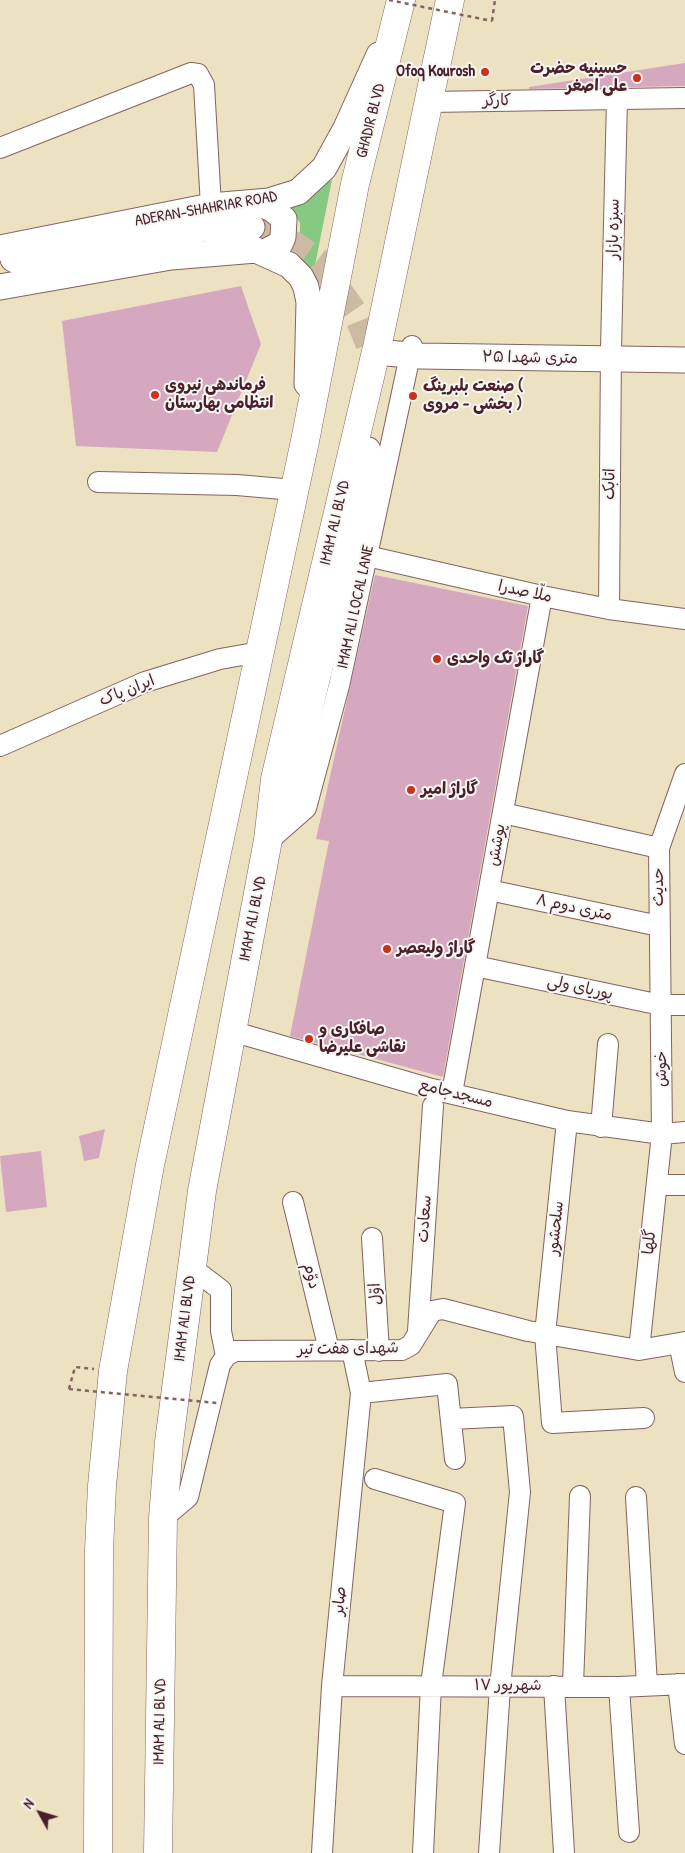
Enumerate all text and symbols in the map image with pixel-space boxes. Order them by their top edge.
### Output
place label: حسینیه حضرت علی اصغر [530,59,627,97]
place label: Ofoq Kourosh [396,62,475,82]
marker: Ofoq Kourosh [479,66,491,78]
marker: حسینیه حضرت علی اصغر [631,72,643,84]
street label: GHADIR BLVD [352,82,390,160]
street label: کارگر [483,91,511,111]
street label: ADERAN-SHAHRIAR ROAD [133,187,279,231]
street label: سبزه بازار [604,198,624,260]
street label: ۲۵ متری شهدا [482,348,578,368]
place label: فرماندهی نیروی انتظامی بهارستان [165,376,273,414]
place label: صنعت بلبرینگ ( بخشی - مروی ) [423,377,523,415]
marker: فرماندهی نیروی انتظامی بهارستان [149,389,161,401]
marker: صنعت بلبرینگ ( بخشی - مروی ) [407,390,419,402]
street label: اتابک [600,468,620,500]
street label: IMAM ALI BLVD [316,479,354,567]
street label: IMAM ALI LOCAL LANE [334,543,378,671]
street label: ملّا صدرا [496,577,554,607]
place label: گاراژ تک واحدی [447,649,544,669]
marker: گاراژ تک واحدی [431,653,443,665]
street label: ایران پاک [96,671,158,711]
place label: گاراژ امیر [421,780,478,800]
marker: گاراژ امیر [405,784,417,796]
street label: پوشش [484,822,510,868]
street label: حدیث [649,868,669,906]
street label: IMAM ALI BLVD [235,875,271,963]
street label: ۸ متری دوم [534,891,614,925]
place label: گاراژ ولیعصر [397,939,475,959]
marker: گاراژ ولیعصر [381,943,393,955]
street label: پوریای ولی [545,972,615,1004]
place label: صافکاری و نقاشی عليرضا [319,1020,406,1058]
marker: صافکاری و نقاشی عليرضا [303,1033,315,1045]
street label: خوش [652,1051,672,1087]
street label: مسجدجامع [417,1076,495,1112]
street label: سعادت [414,1195,436,1243]
street label: سلحشور [544,1200,568,1256]
street label: گلها [639,1228,661,1256]
street label: دوّم [299,1261,323,1291]
street label: IMAM ALI BLVD [170,1275,200,1363]
street label: اوّل [366,1282,386,1306]
street label: شهدای هفت تیر [297,1339,399,1359]
street label: صابر [329,1585,351,1617]
street label: ۱۷ شهریور [474,1676,542,1696]
street label: IMAM ALI BLVD [150,1679,170,1765]
north arrow [15,1788,65,1838]
text: N [18,1794,38,1812]

